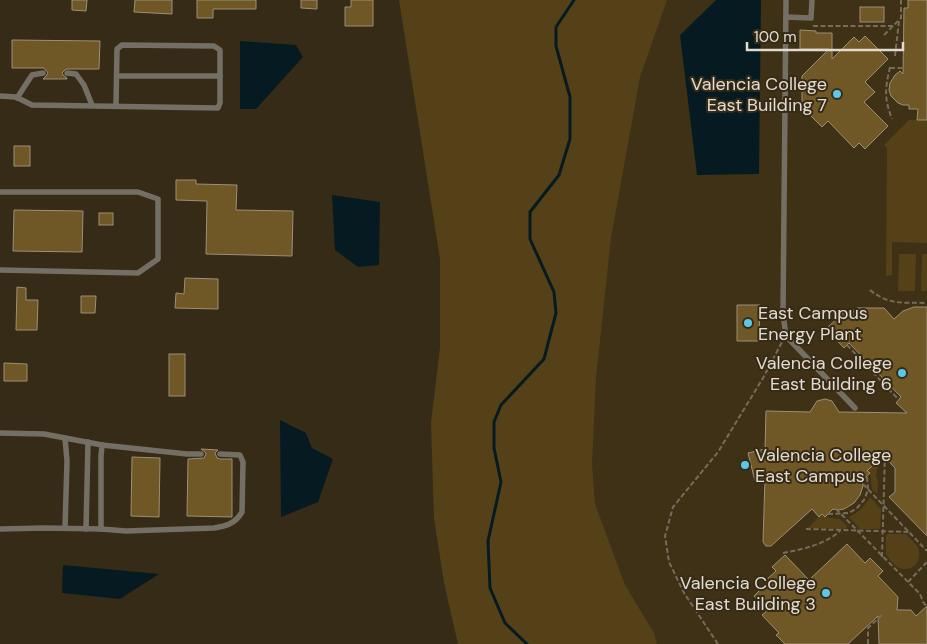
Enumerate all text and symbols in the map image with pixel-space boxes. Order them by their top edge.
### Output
scale bar [747,20,903,52]
text: 100 m [754,27,797,47]
place label: Valencia College East Building 7 [691,72,827,117]
marker: Valencia College East Building 7 [831,88,843,100]
place label: East Campus Energy Plant [758,301,868,346]
marker: East Campus Energy Plant [742,317,754,329]
place label: Valencia College East Building 6 [756,351,892,396]
marker: Valencia College East Building 6 [896,367,908,379]
place label: Valencia College East Campus [755,443,891,488]
marker: Valencia College East Campus [739,459,751,471]
place label: Valencia College East Building 3 [680,571,816,616]
marker: Valencia College East Building 3 [820,587,832,599]

